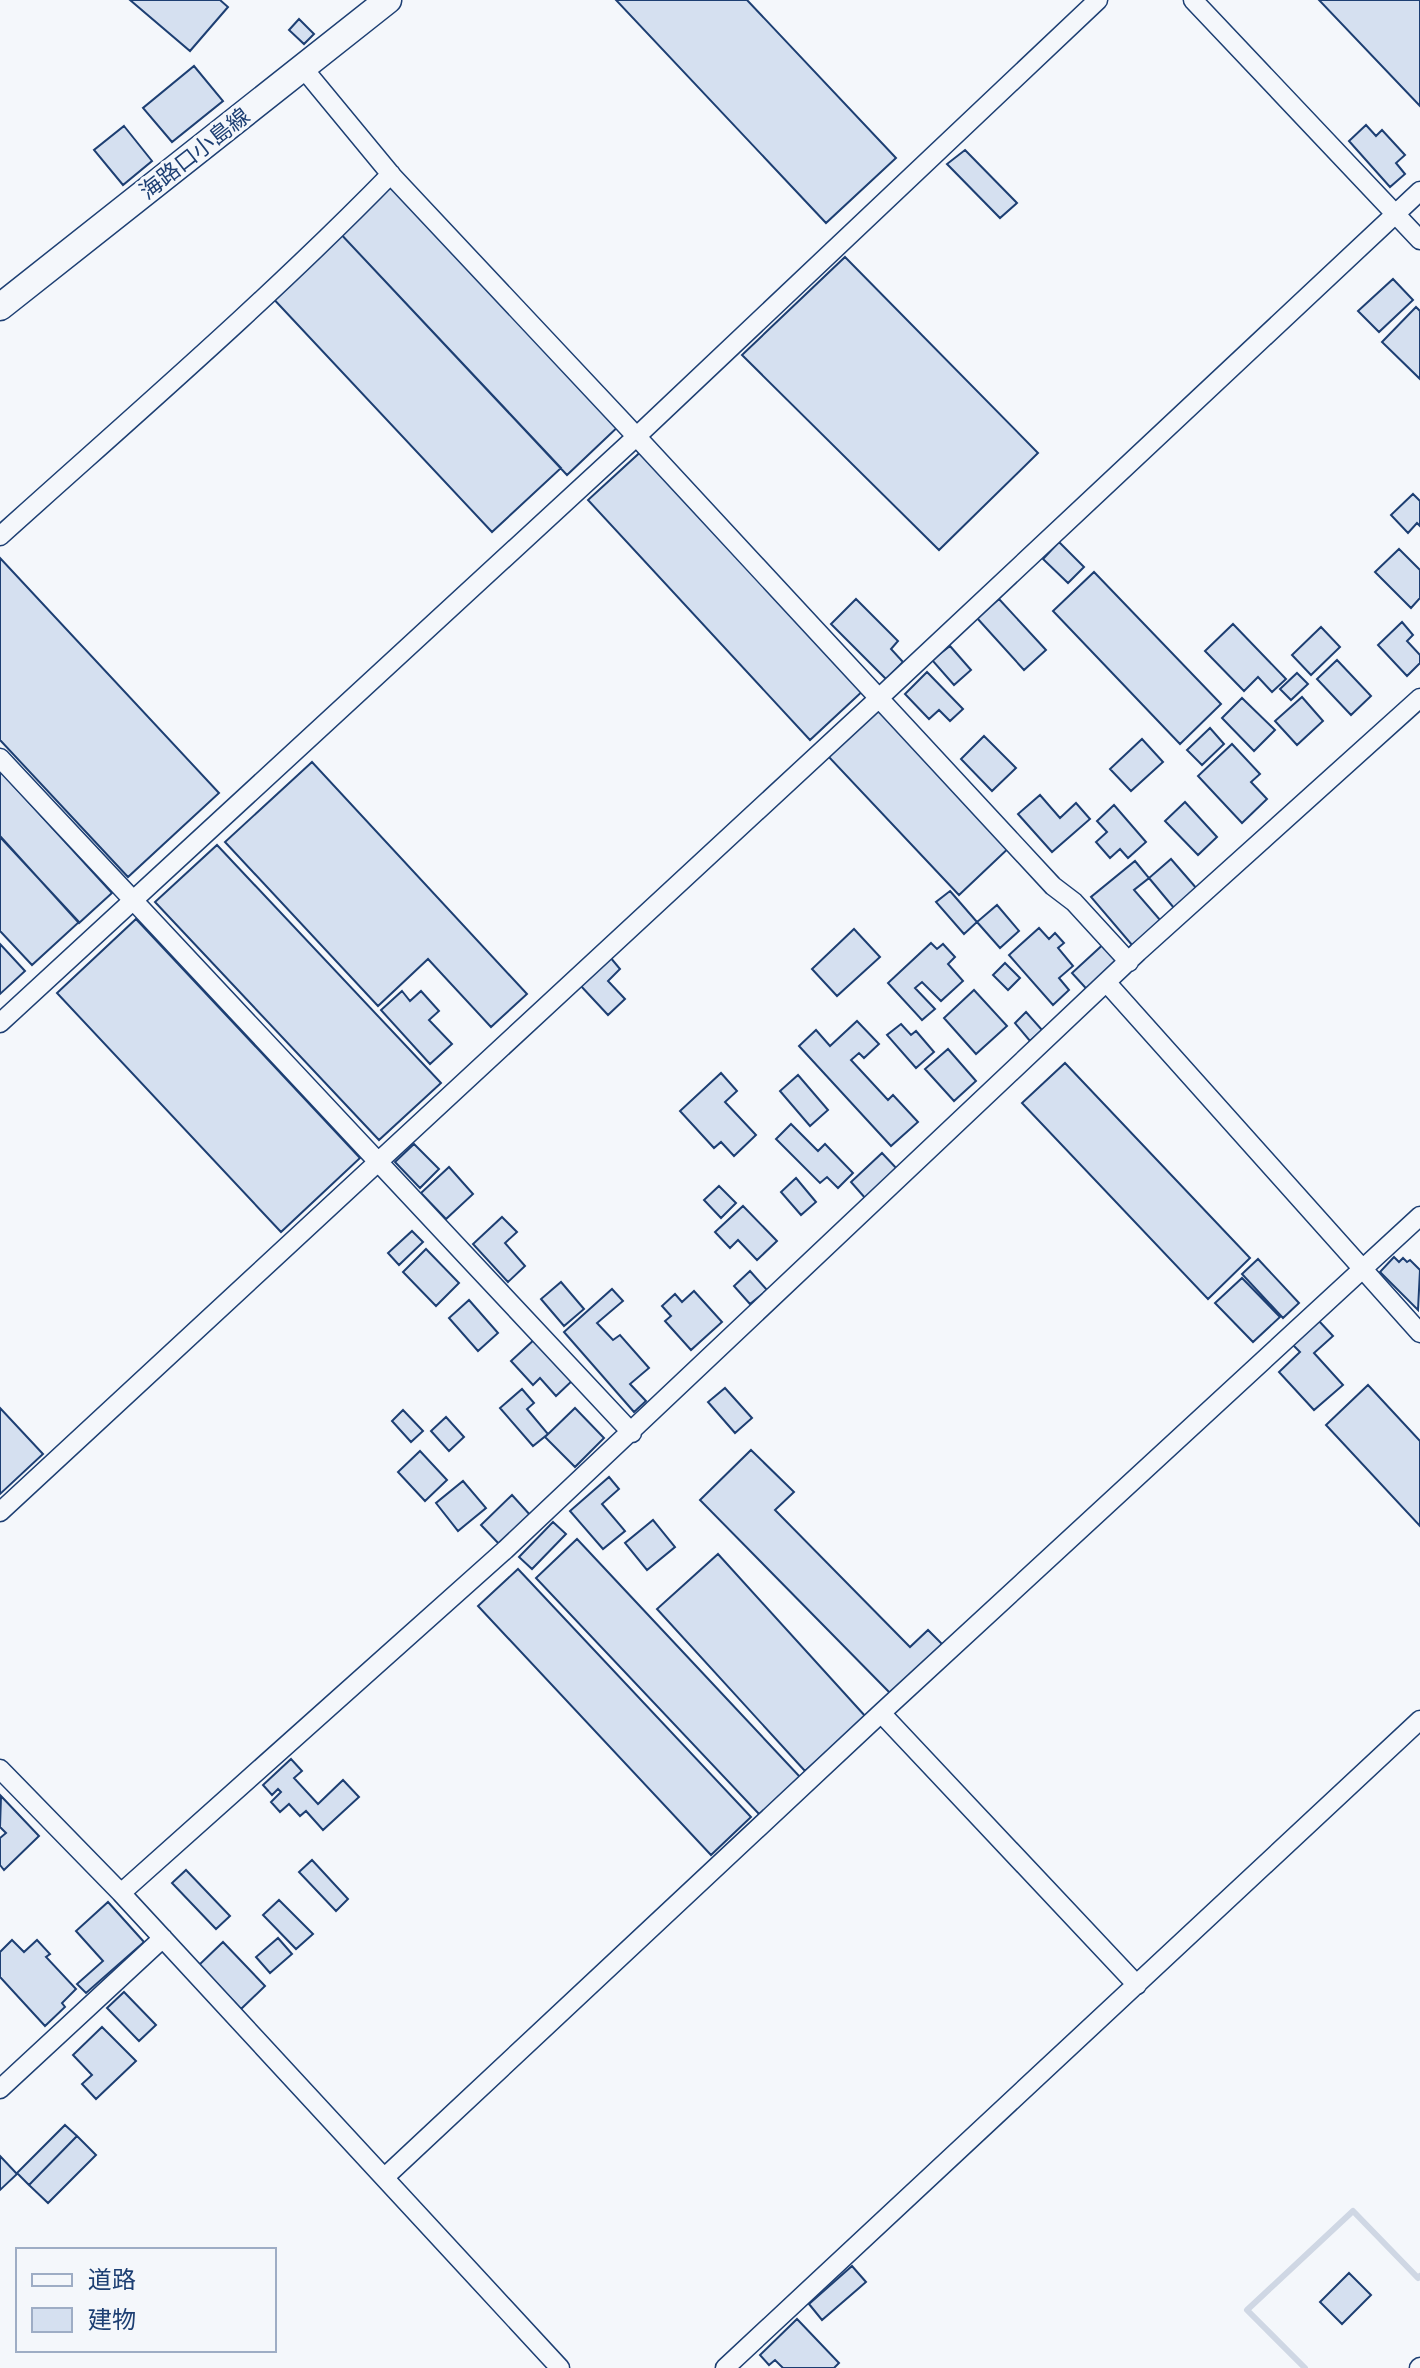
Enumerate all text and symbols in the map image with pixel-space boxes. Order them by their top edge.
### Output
street label: 海路口小島線 [135,103,255,205]
legend [16,2248,276,2352]
text: 道路 [88,2266,136,2294]
text: 建物 [88,2306,136,2334]

